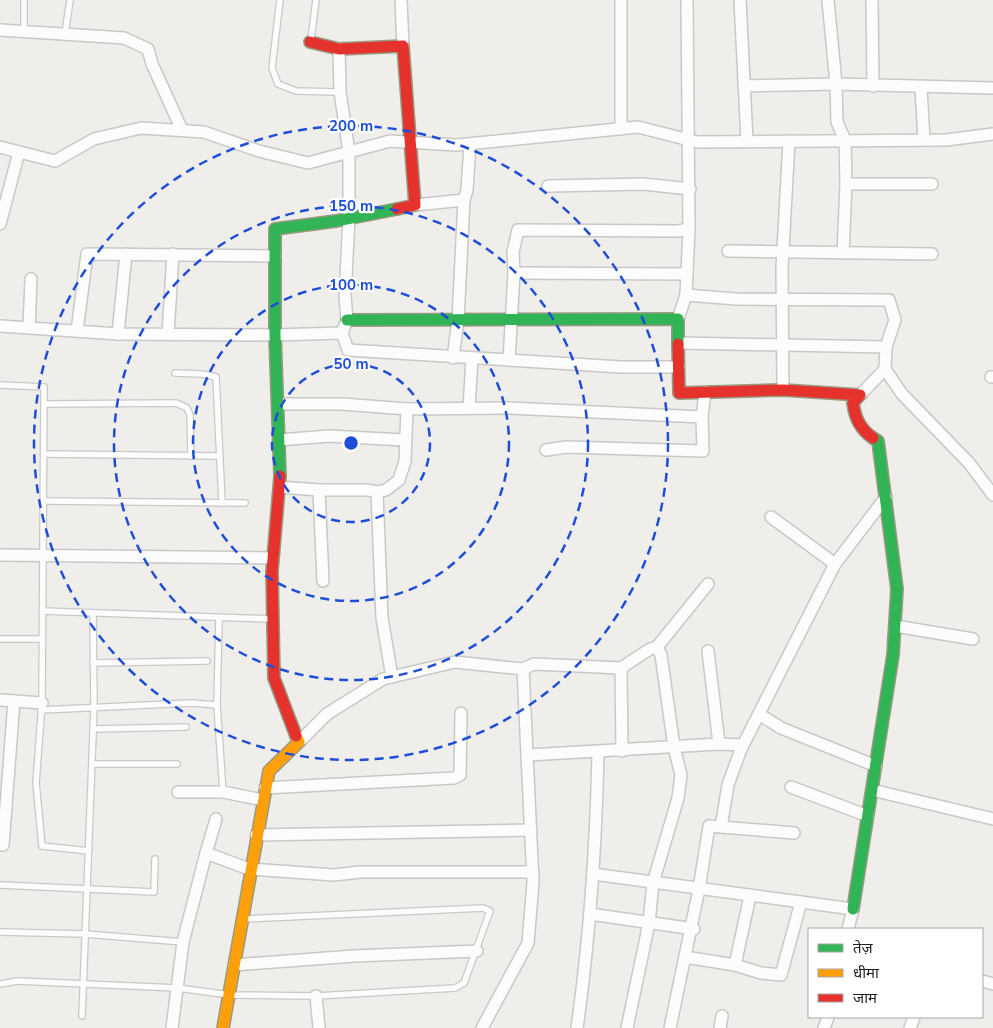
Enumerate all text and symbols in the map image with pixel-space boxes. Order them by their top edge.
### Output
text: 200 m [329,116,373,136]
text: 150 m [329,196,373,216]
text: 100 m [329,275,373,295]
text: 50 m [333,354,369,374]
centre of rings [342,434,360,452]
legend [808,928,983,1018]
text: तेज़ [853,938,874,958]
text: धीमा [853,963,880,983]
text: जाम [853,988,878,1008]

